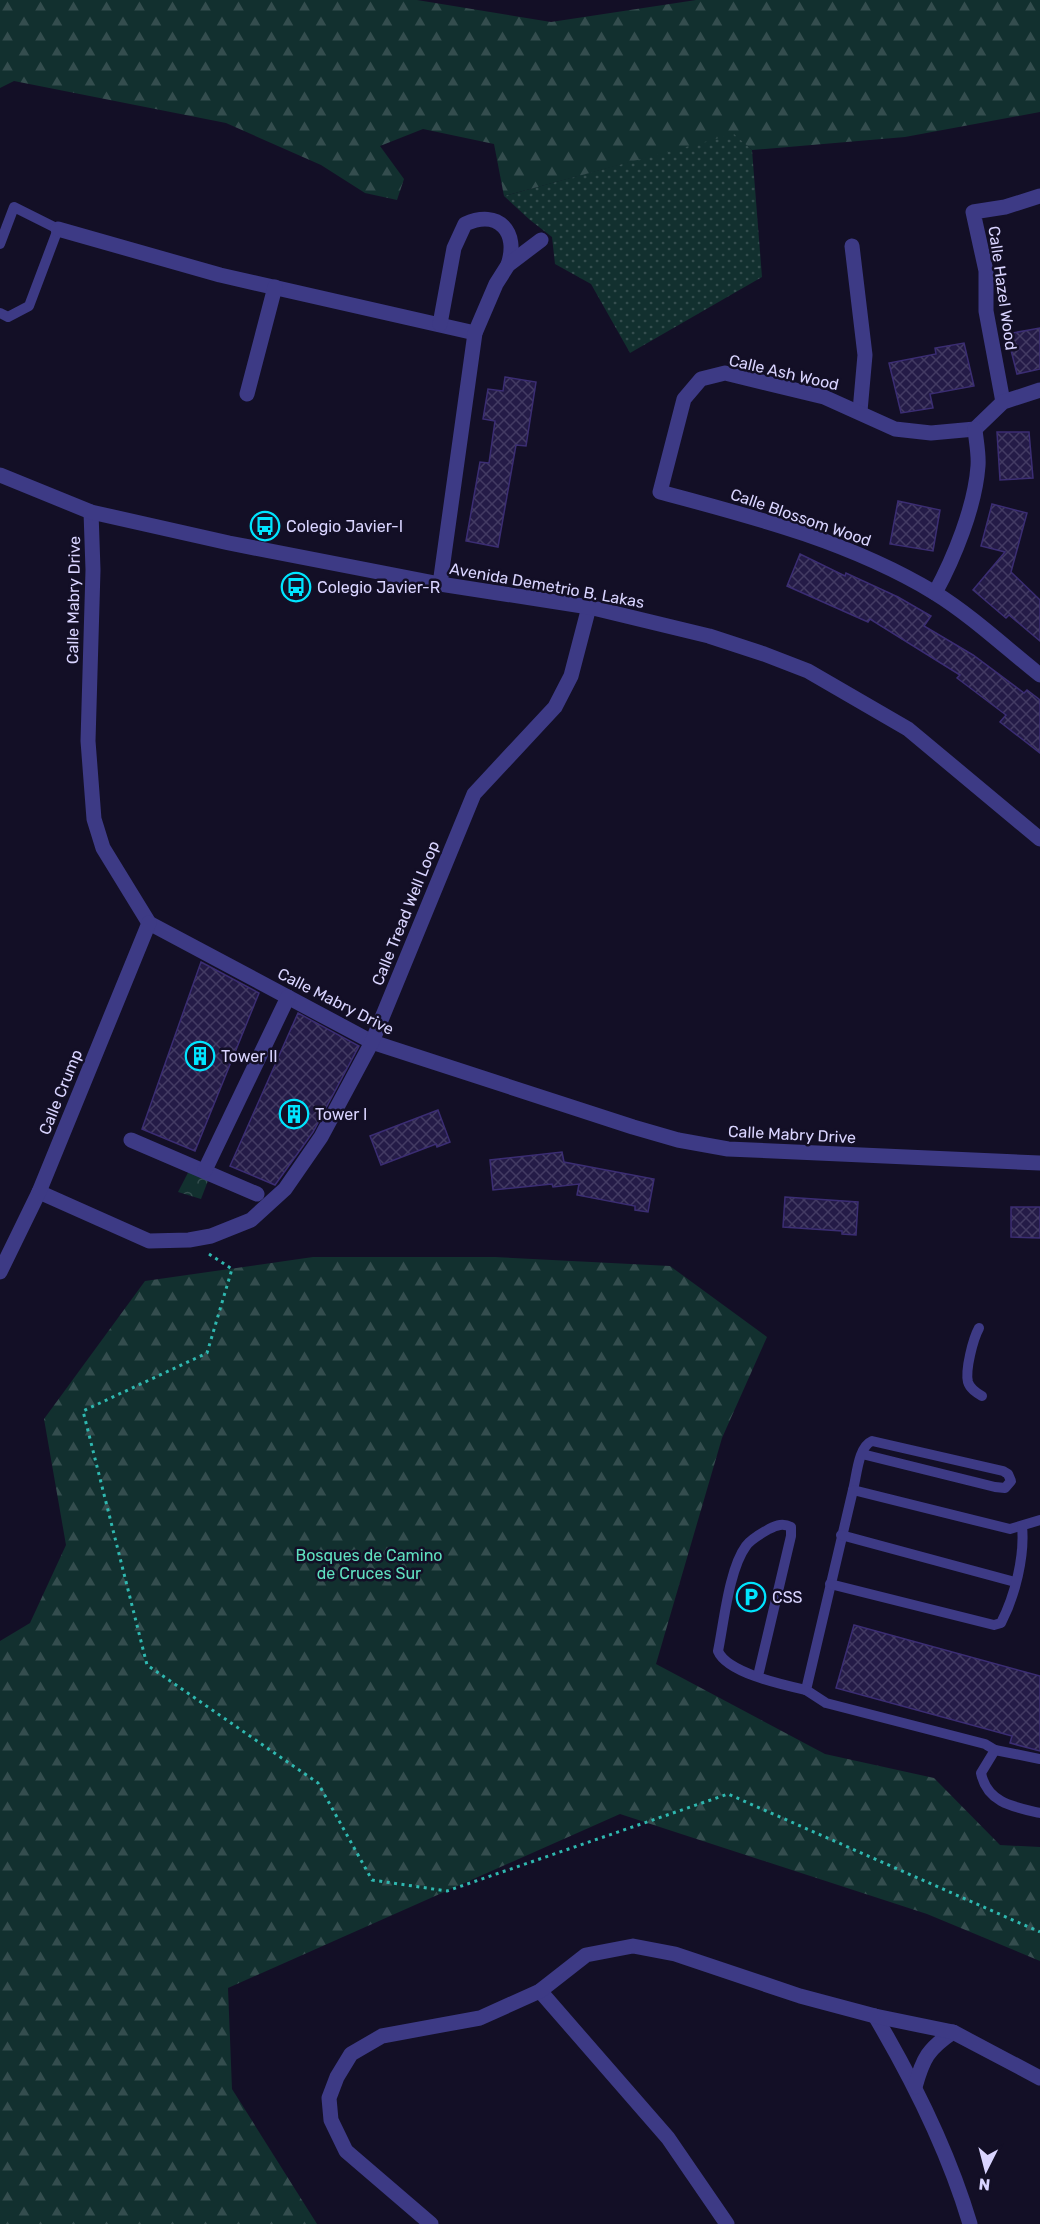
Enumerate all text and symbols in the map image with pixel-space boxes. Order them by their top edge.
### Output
street label: Calle Hazel Wood [984,225,1021,351]
street label: Calle Ash Wood [727,351,841,394]
street label: Calle Blossom Wood [728,484,874,550]
bus stop icon: Colegio Javier-I [249,510,281,542]
place label: Colegio Javier-I [286,517,403,536]
street label: Calle Mabry Drive [63,536,84,664]
street label: Avenida Demetrio B. Lakas [448,559,646,612]
bus stop icon: Colegio Javier-R [280,571,312,603]
place label: Colegio Javier-R [317,578,440,597]
street label: Calle Tread Well Loop [368,838,443,988]
street label: Calle Mabry Drive [274,964,397,1039]
building icon: Tower II [184,1040,216,1072]
street label: Calle Crump [35,1047,86,1138]
place label: Tower II [221,1047,278,1066]
building icon: Tower I [278,1098,310,1130]
place label: Tower I [315,1105,367,1124]
street label: Calle Mabry Drive [728,1122,856,1147]
park label: Bosques de Camino de Cruces Sur [295,1546,443,1583]
parking icon: CSS [735,1581,767,1613]
place label: CSS [772,1588,803,1607]
north arrow [956,2140,1016,2200]
text: N [978,2174,991,2194]

